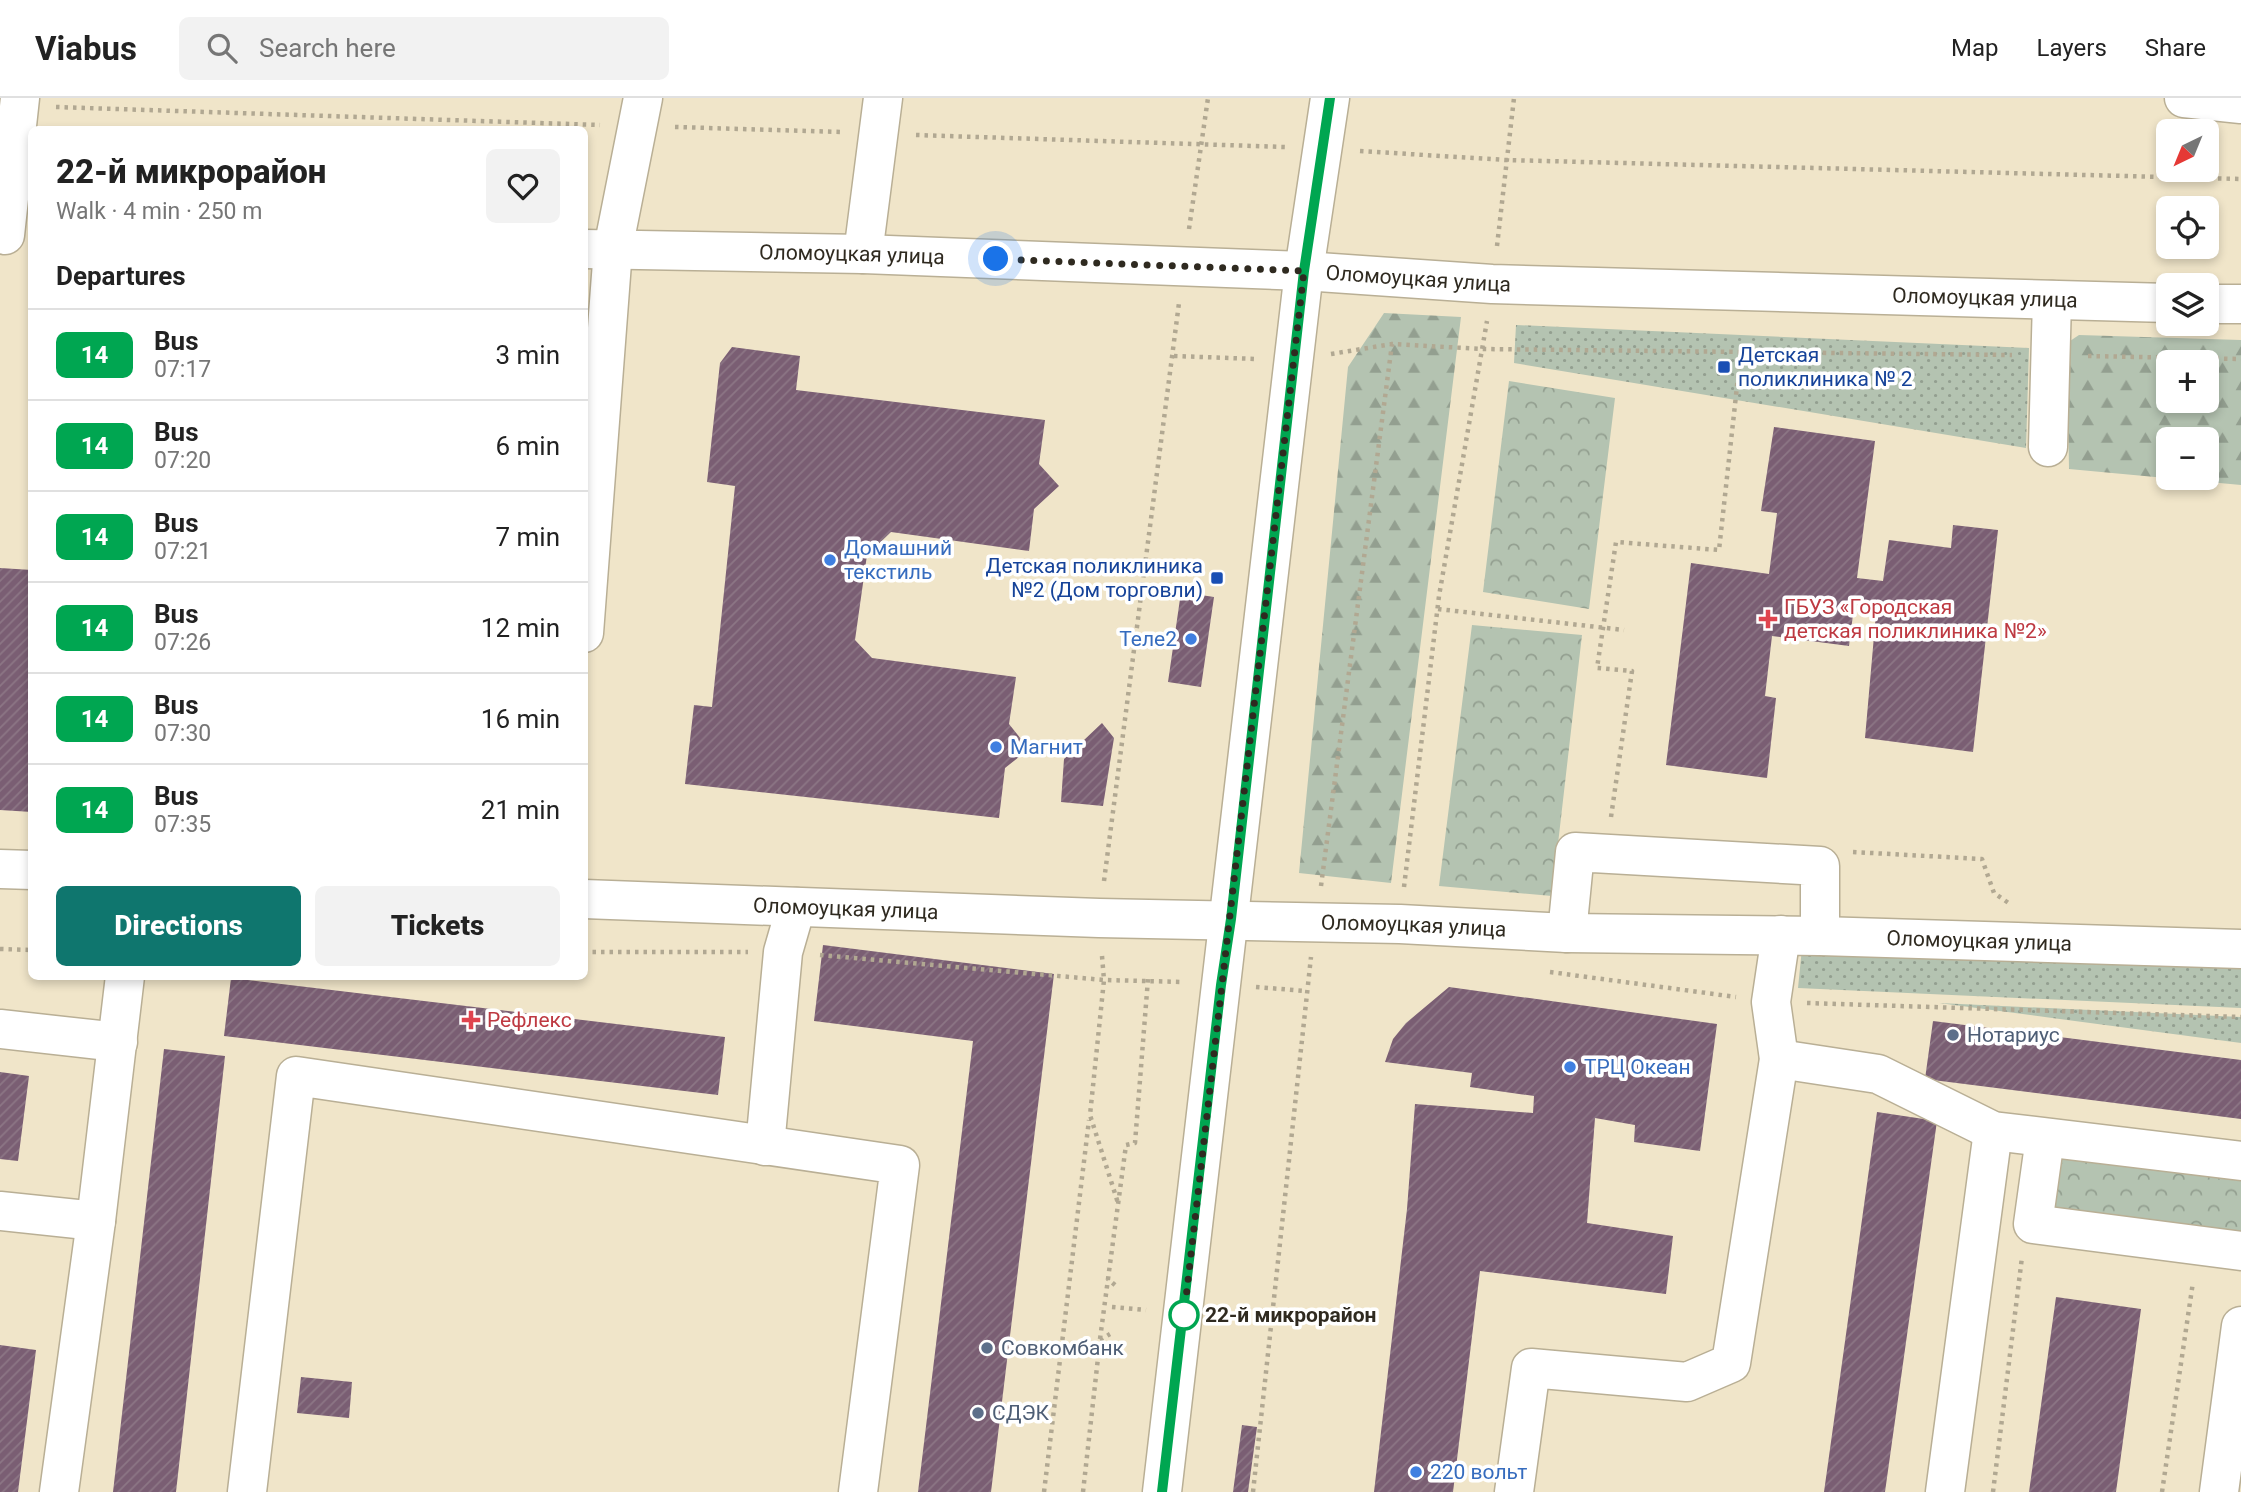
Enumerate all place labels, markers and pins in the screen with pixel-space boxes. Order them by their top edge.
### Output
place label: Детская поликлиника № 2 [1738,343,1913,391]
marker: Детская поликлиника № 2 [1716,359,1732,375]
place label: Домашний текстиль [844,536,952,584]
marker: Домашний текстиль [822,552,838,568]
place label: Детская поликлиника №2 (Дом торговли) [986,554,1203,602]
marker: Детская поликлиника №2 (Дом торговли) [1209,570,1225,586]
place label: ГБУЗ «Городская детская поликлиника №2» [1784,595,2047,643]
marker: ГБУЗ «Городская детская поликлиника №2» [1758,609,1778,629]
place label: Теле2 [1119,627,1177,651]
marker: Теле2 [1183,631,1199,647]
place label: Магнит [1010,735,1083,759]
marker: Магнит [988,739,1004,755]
place label: Рефлекс [487,1008,572,1032]
marker: Рефлекс [461,1010,481,1030]
place label: Нотариус [1967,1023,2060,1047]
marker: Нотариус [1945,1027,1961,1043]
place label: ТРЦ Океан [1584,1055,1691,1079]
marker: ТРЦ Океан [1562,1059,1578,1075]
marker: 22-й микрорайон [1169,1300,1199,1330]
place label: 22-й микрорайон [1205,1303,1377,1327]
place label: Совкомбанк [1001,1336,1124,1360]
marker: Совкомбанк [979,1340,995,1356]
place label: СДЭК [992,1401,1050,1425]
marker: СДЭК [970,1405,986,1421]
place label: 220 вольт [1430,1460,1527,1484]
marker: 220 вольт [1408,1464,1424,1480]

